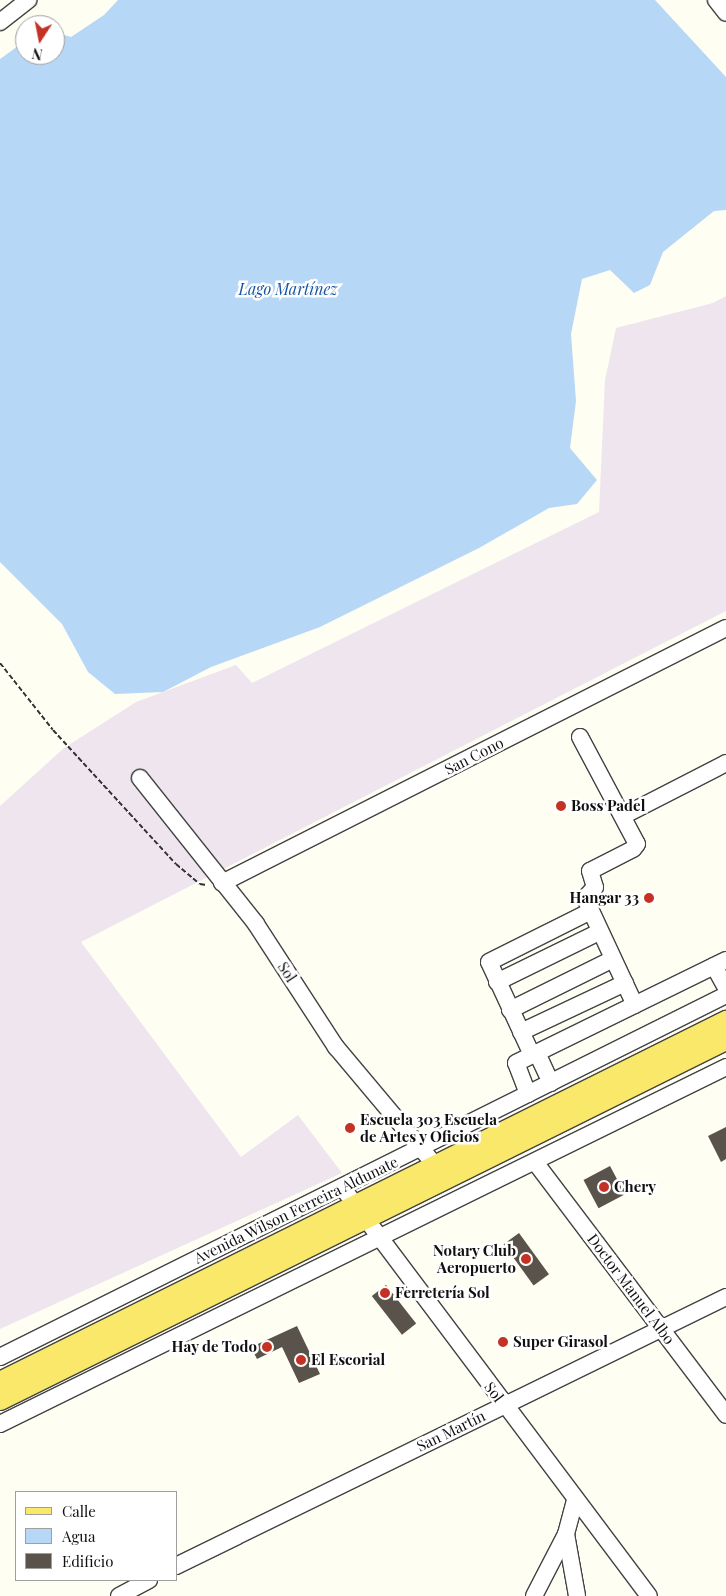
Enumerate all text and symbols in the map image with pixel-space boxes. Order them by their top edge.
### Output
north arrow [15,15,65,65]
text: N [30,44,44,65]
water label: Lago Martínez [239,279,337,299]
street label: San Cono [441,733,507,779]
place label: Boss Padel [571,797,645,815]
marker: Boss Padel [555,800,567,812]
place label: Hangar 33 [569,889,639,907]
marker: Hangar 33 [643,892,655,904]
street label: Sol [274,959,300,985]
place label: Escuela 303 Escuela de Artes y Oficios [360,1110,497,1145]
marker: Escuela 303 Escuela de Artes y Oficios [344,1122,356,1134]
street label: Avenida Wilson Ferreira Aldunate [190,1152,402,1268]
place label: Chery [614,1178,656,1196]
marker: Chery [598,1181,610,1193]
street label: Doctor Manuel Albo [583,1230,679,1348]
place label: Notary Club Aeropuerto [433,1241,516,1276]
marker: Notary Club Aeropuerto [520,1253,532,1265]
place label: Ferretería Sol [395,1284,490,1302]
marker: Ferretería Sol [379,1287,391,1299]
place label: Super Girasol [513,1333,608,1351]
marker: Super Girasol [497,1336,509,1348]
place label: Hay de Todo [171,1338,257,1356]
marker: Hay de Todo [261,1341,273,1353]
place label: El Escorial [311,1351,385,1369]
marker: El Escorial [295,1354,307,1366]
street label: Sol [481,1378,507,1406]
street label: San Martín [414,1407,488,1455]
legend [15,1491,178,1581]
text: Calle [62,1501,96,1521]
text: Agua [62,1526,96,1546]
text: Edificio [62,1551,113,1571]

